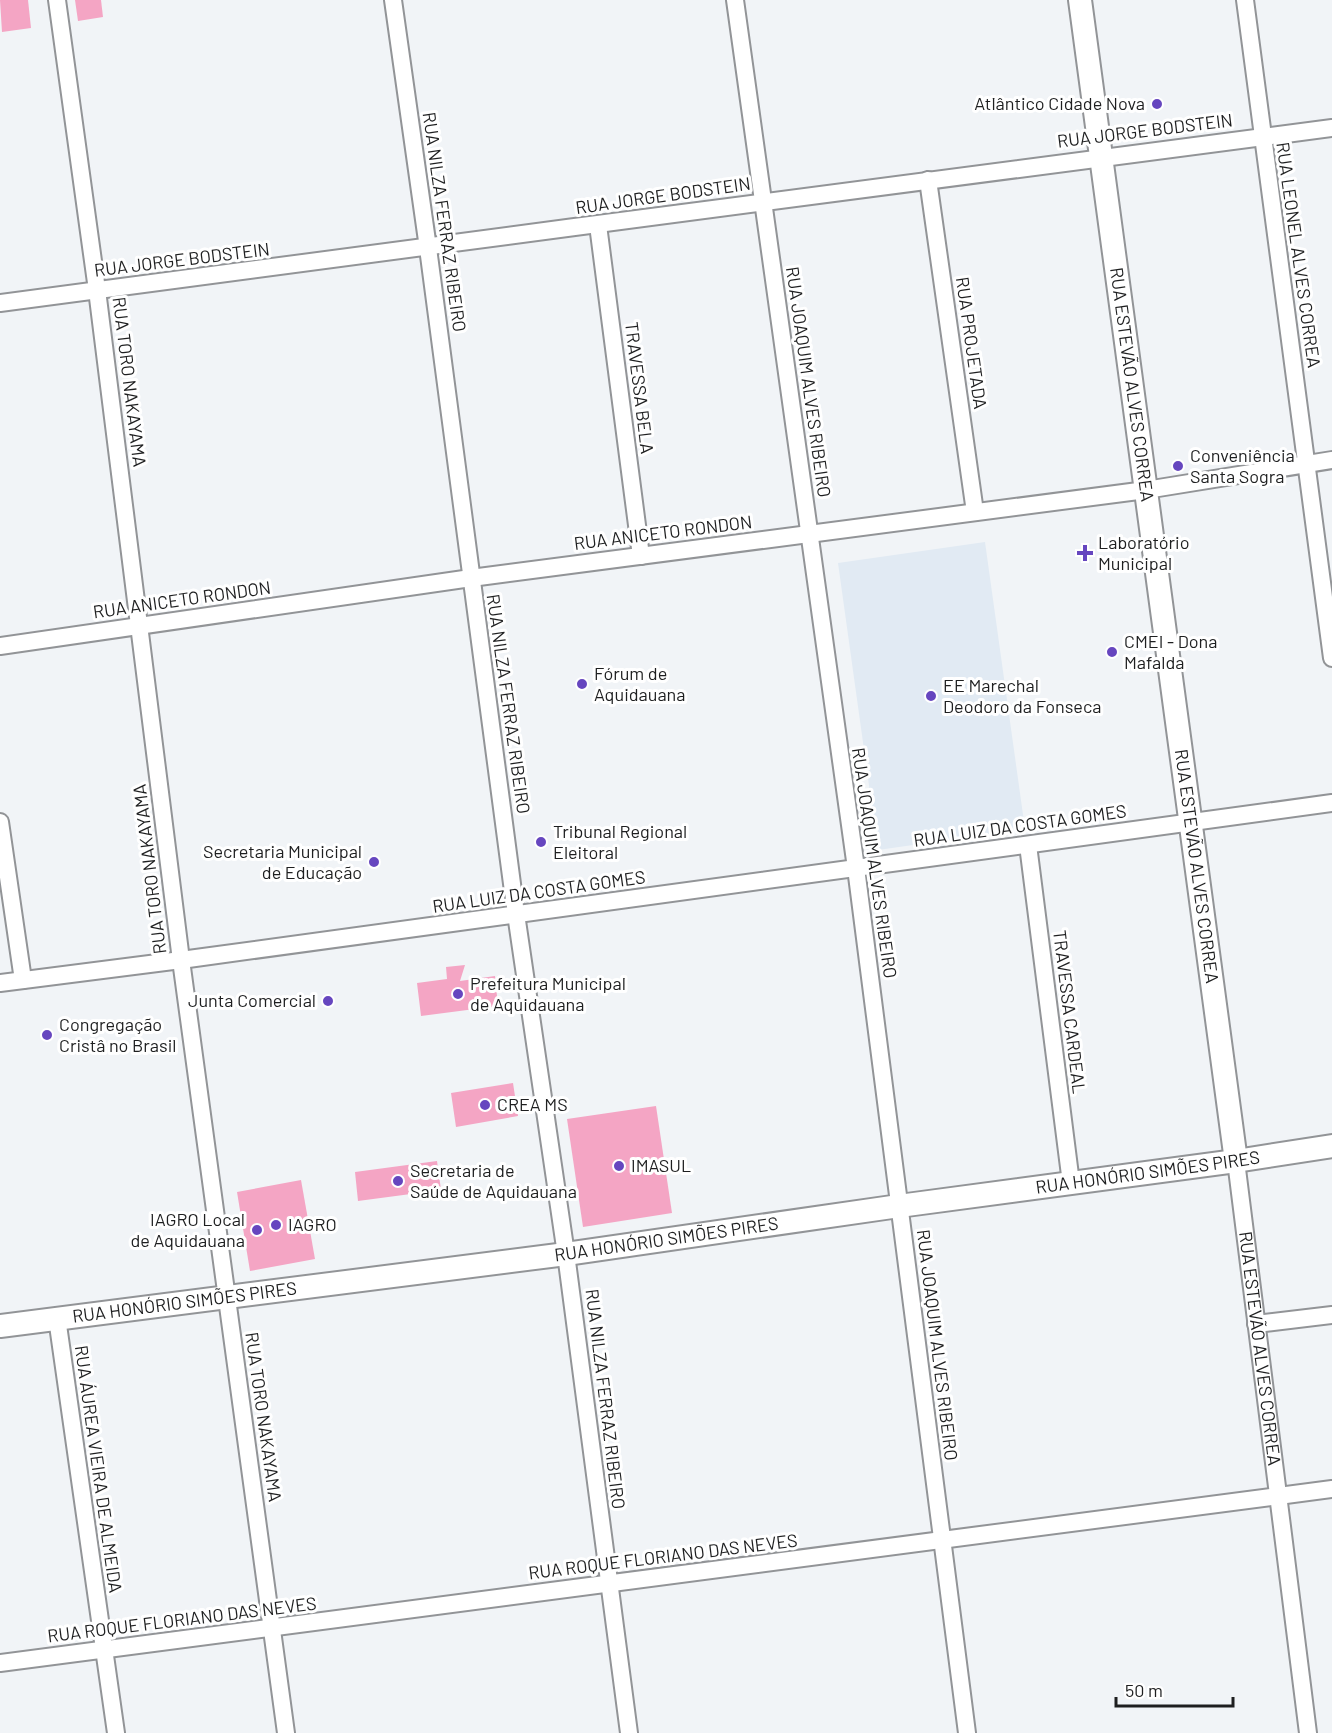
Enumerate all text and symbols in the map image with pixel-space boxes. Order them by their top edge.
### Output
place label: Atlântico Cidade Nova [974,92,1145,114]
marker: Atlântico Cidade Nova [1150,97,1164,111]
street label: RUA JORGE BODSTEIN [1056,108,1234,152]
street label: RUA NILZA FERRAZ RIBEIRO [419,110,471,333]
street label: RUA LEONEL ALVES CORREA [1272,140,1326,369]
street label: RUA JORGE BODSTEIN [574,172,752,218]
street label: RUA JORGE BODSTEIN [93,237,271,281]
street label: RUA JOAQUIM ALVES RIBEIRO [782,265,836,499]
street label: RUA ESTEVÃO ALVES CORREA [1106,266,1159,503]
street label: RUA PROJETADA [952,275,992,410]
street label: RUA TORO NAKAYAMA [109,296,151,468]
street label: TRAVESSA BELA [621,321,659,455]
place label: Conveniência Santa Sogra [1190,444,1295,487]
marker: Conveniência Santa Sogra [1171,459,1185,473]
street label: RUA ANICETO RONDON [573,510,753,554]
place label: Laboratório Municipal [1098,531,1189,574]
marker: Laboratório Municipal [1076,544,1094,562]
street label: RUA ANICETO RONDON [92,576,272,622]
street label: RUA NILZA FERRAZ RIBEIRO [483,592,535,815]
place label: CMEI - Dona Mafalda [1124,630,1217,673]
marker: CMEI - Dona Mafalda [1105,645,1119,659]
place label: Fórum de Aquidauana [594,662,686,705]
place label: EE Marechal Deodoro da Fonseca [943,674,1102,717]
marker: Fórum de Aquidauana [575,677,589,691]
marker: EE Marechal Deodoro da Fonseca [924,689,938,703]
street label: RUA JOAQUIM ALVES RIBEIRO [848,746,902,980]
street label: RUA ESTEVÃO ALVES CORREA [1171,748,1224,985]
street label: RUA TORO NAKAYAMA [128,783,170,955]
street label: RUA LUIZ DA COSTA GOMES [912,799,1128,851]
place label: Tribunal Regional Eleitoral [553,820,687,863]
marker: Tribunal Regional Eleitoral [534,835,548,849]
place label: Secretaria Municipal de Educação [203,840,362,883]
marker: Secretaria Municipal de Educação [367,855,381,869]
street label: RUA LUIZ DA COSTA GOMES [431,865,647,917]
street label: TRAVESSA CARDEAL [1049,929,1091,1095]
place label: Prefeitura Municipal de Aquidauana [470,972,626,1015]
marker: Prefeitura Municipal de Aquidauana [451,987,465,1001]
place label: Junta Comercial [188,989,316,1011]
marker: Junta Comercial [321,994,335,1008]
place label: Congregação Cristâ no Brasil [59,1013,176,1056]
marker: Congregação Cristâ no Brasil [40,1028,54,1042]
place label: CREA MS [497,1093,568,1115]
marker: CREA MS [478,1098,492,1112]
street label: RUA HONÓRIO SIMÕES PIRES [1034,1145,1261,1198]
place label: IMASUL [631,1154,691,1176]
place label: Secretaria de Saúde de Aquidauana [410,1159,577,1202]
marker: IMASUL [612,1159,626,1173]
marker: Secretaria de Saúde de Aquidauana [391,1174,405,1188]
place label: IAGRO Local de Aquidauana [130,1208,245,1251]
street label: RUA HONÓRIO SIMÕES PIRES [553,1212,780,1265]
place label: IAGRO [288,1213,337,1235]
marker: IAGRO [269,1218,283,1232]
marker: IAGRO Local de Aquidauana [250,1223,264,1237]
street label: RUA JOAQUIM ALVES RIBEIRO [913,1228,963,1462]
street label: RUA ESTEVÃO ALVES CORREA [1235,1230,1286,1467]
street label: RUA HONÓRIO SIMÕES PIRES [71,1276,298,1327]
street label: RUA NILZA FERRAZ RIBEIRO [582,1287,630,1510]
street label: RUA TORO NAKAYAMA [241,1331,287,1503]
street label: RUA ÁUREA VIEIRA DE ALMEIDA [71,1344,127,1594]
street label: RUA ROQUE FLORIANO DAS NEVES [527,1529,799,1583]
street label: RUA ROQUE FLORIANO DAS NEVES [46,1592,318,1646]
scale bar [1116,1670,1233,1708]
text: 50 m [1125,1679,1163,1701]

